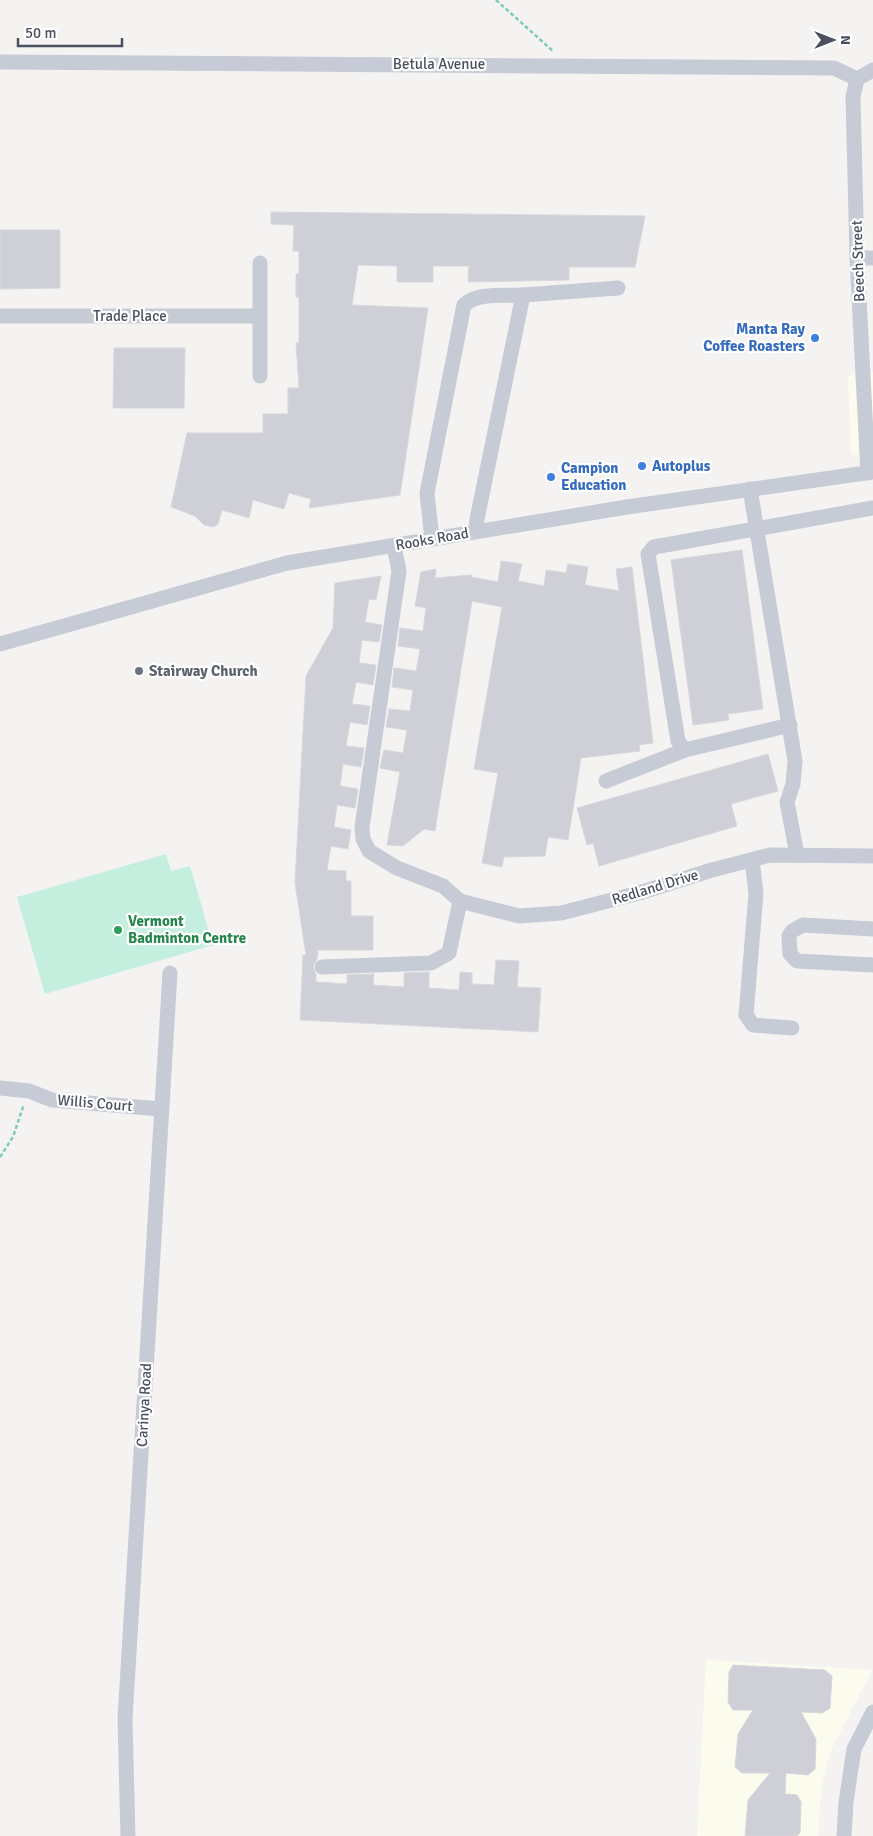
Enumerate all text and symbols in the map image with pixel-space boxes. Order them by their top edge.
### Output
scale bar [18,15,121,47]
north arrow [808,15,858,65]
text: 50 m [25,24,56,42]
text: N [837,35,854,45]
street label: Betula Avenue [393,55,485,73]
street label: Beech Street [848,220,868,302]
street label: Trade Place [93,307,167,325]
place label: Manta Ray Coffee Roasters [703,320,806,355]
marker: Manta Ray Coffee Roasters [809,332,821,344]
place label: Autoplus [652,457,711,475]
place label: Campion Education [561,459,627,494]
marker: Autoplus [636,460,648,472]
marker: Campion Education [545,471,557,483]
street label: Rooks Road [394,524,470,554]
place label: Stairway Church [149,662,258,680]
marker: Stairway Church [133,665,145,677]
street label: Redland Drive [610,865,700,909]
place label: Vermont Badminton Centre [128,912,246,947]
marker: Vermont Badminton Centre [112,924,124,936]
street label: Willis Court [57,1091,133,1115]
street label: Carinya Road [133,1362,155,1448]

